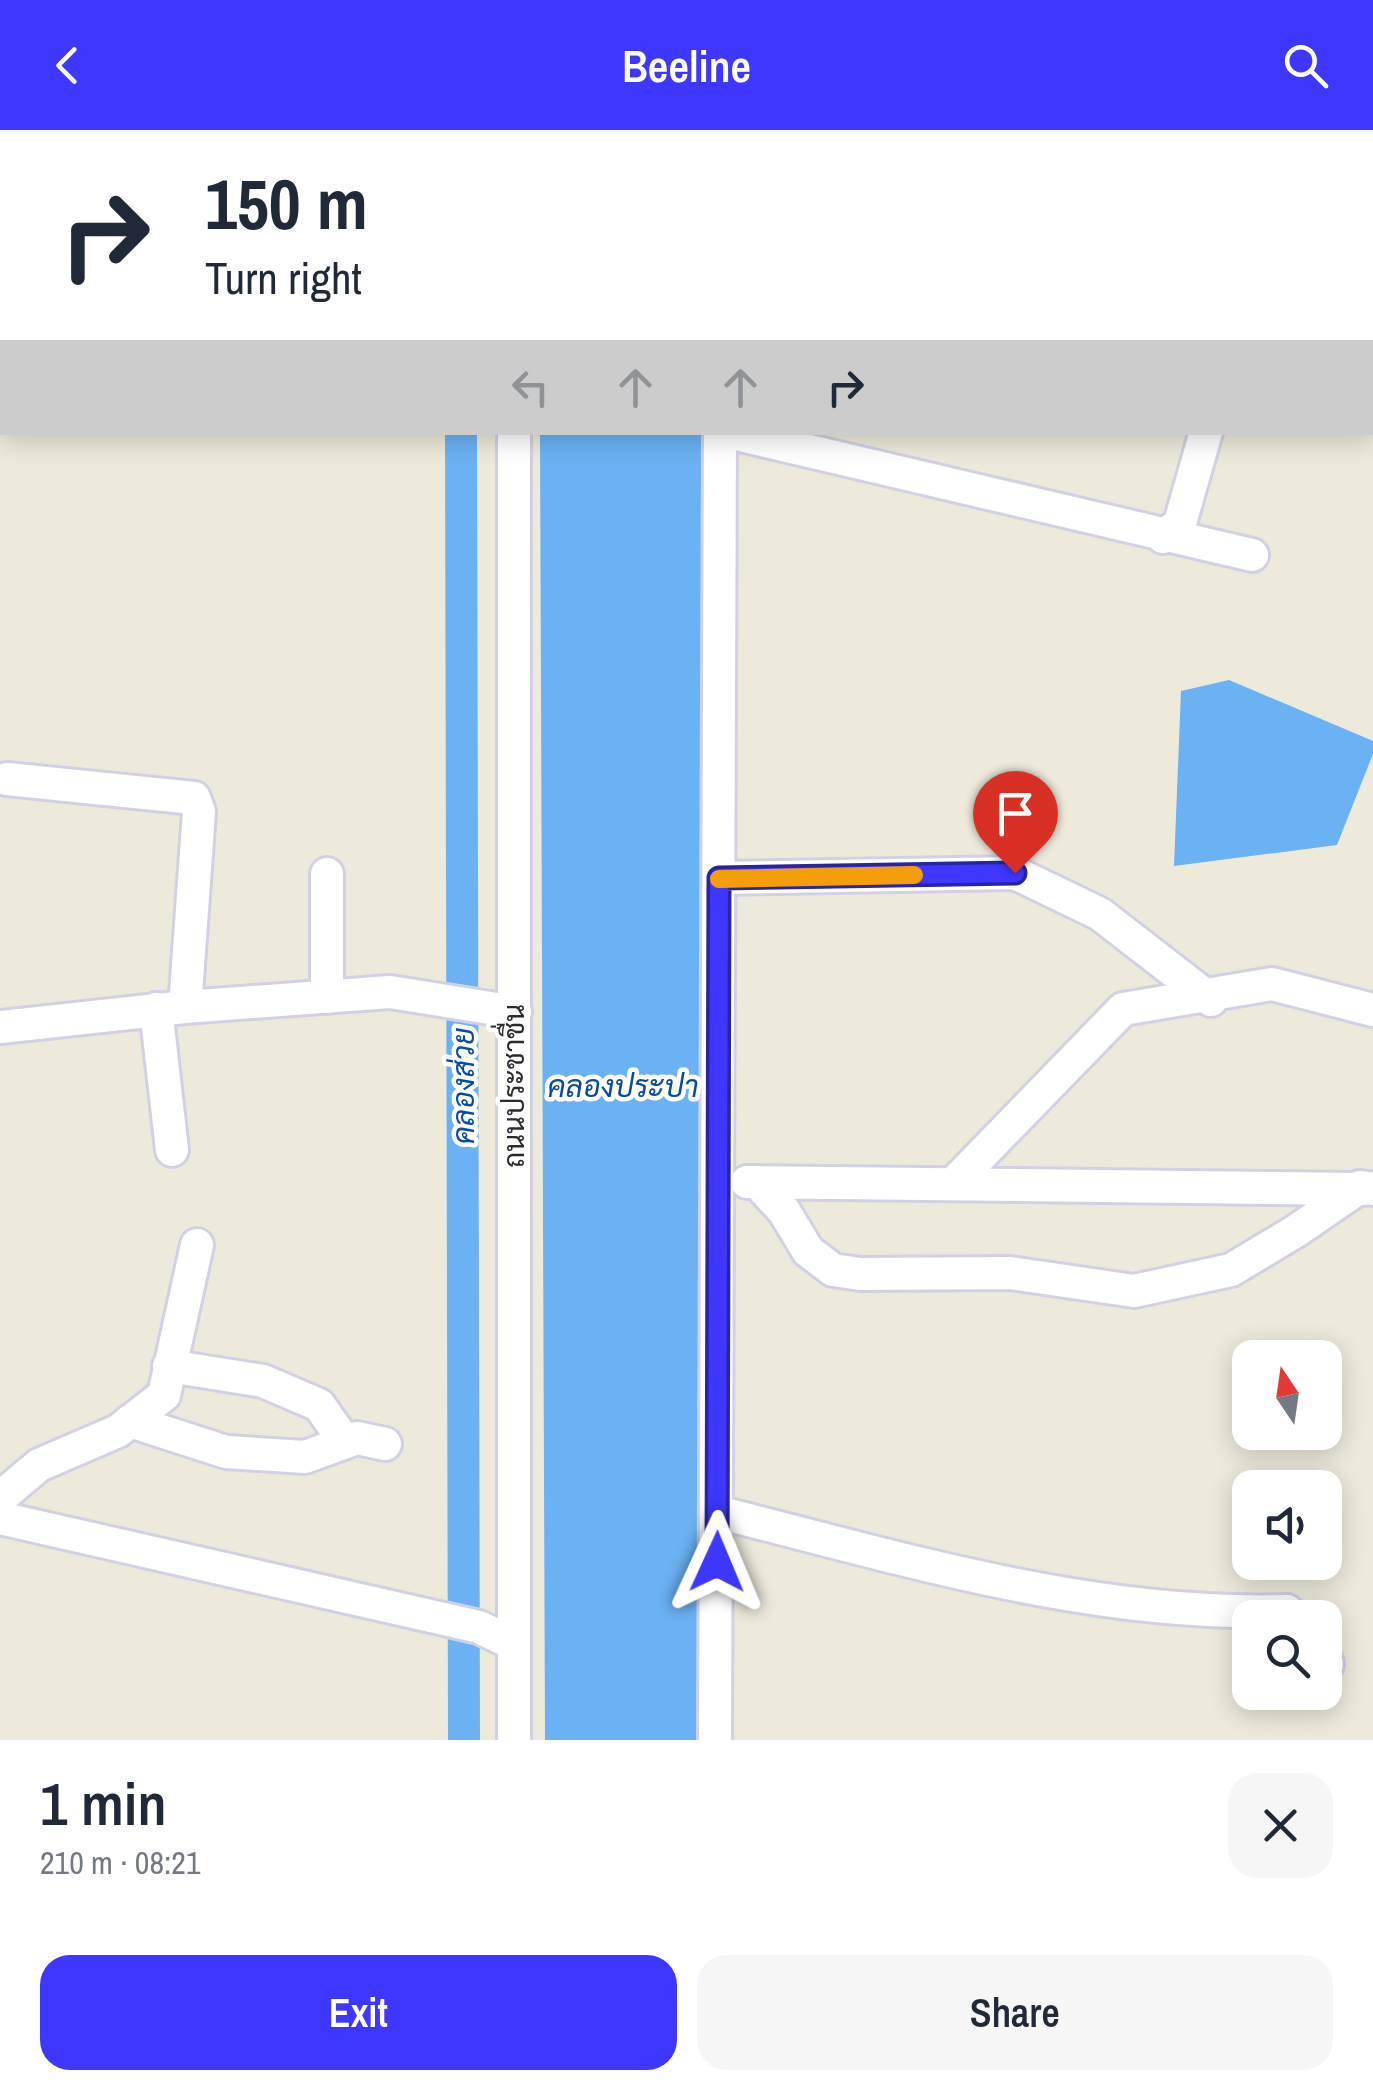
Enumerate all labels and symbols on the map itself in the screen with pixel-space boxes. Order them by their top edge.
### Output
pin [973,771,1058,874]
street label: ถนนประชาชื่น [490,1004,533,1168]
water label: คลองส่วย [443,1028,483,1144]
water label: คลองประปา [547,1066,699,1106]
north arrow [1232,1340,1342,1450]
position arrow [665,1510,769,1614]

